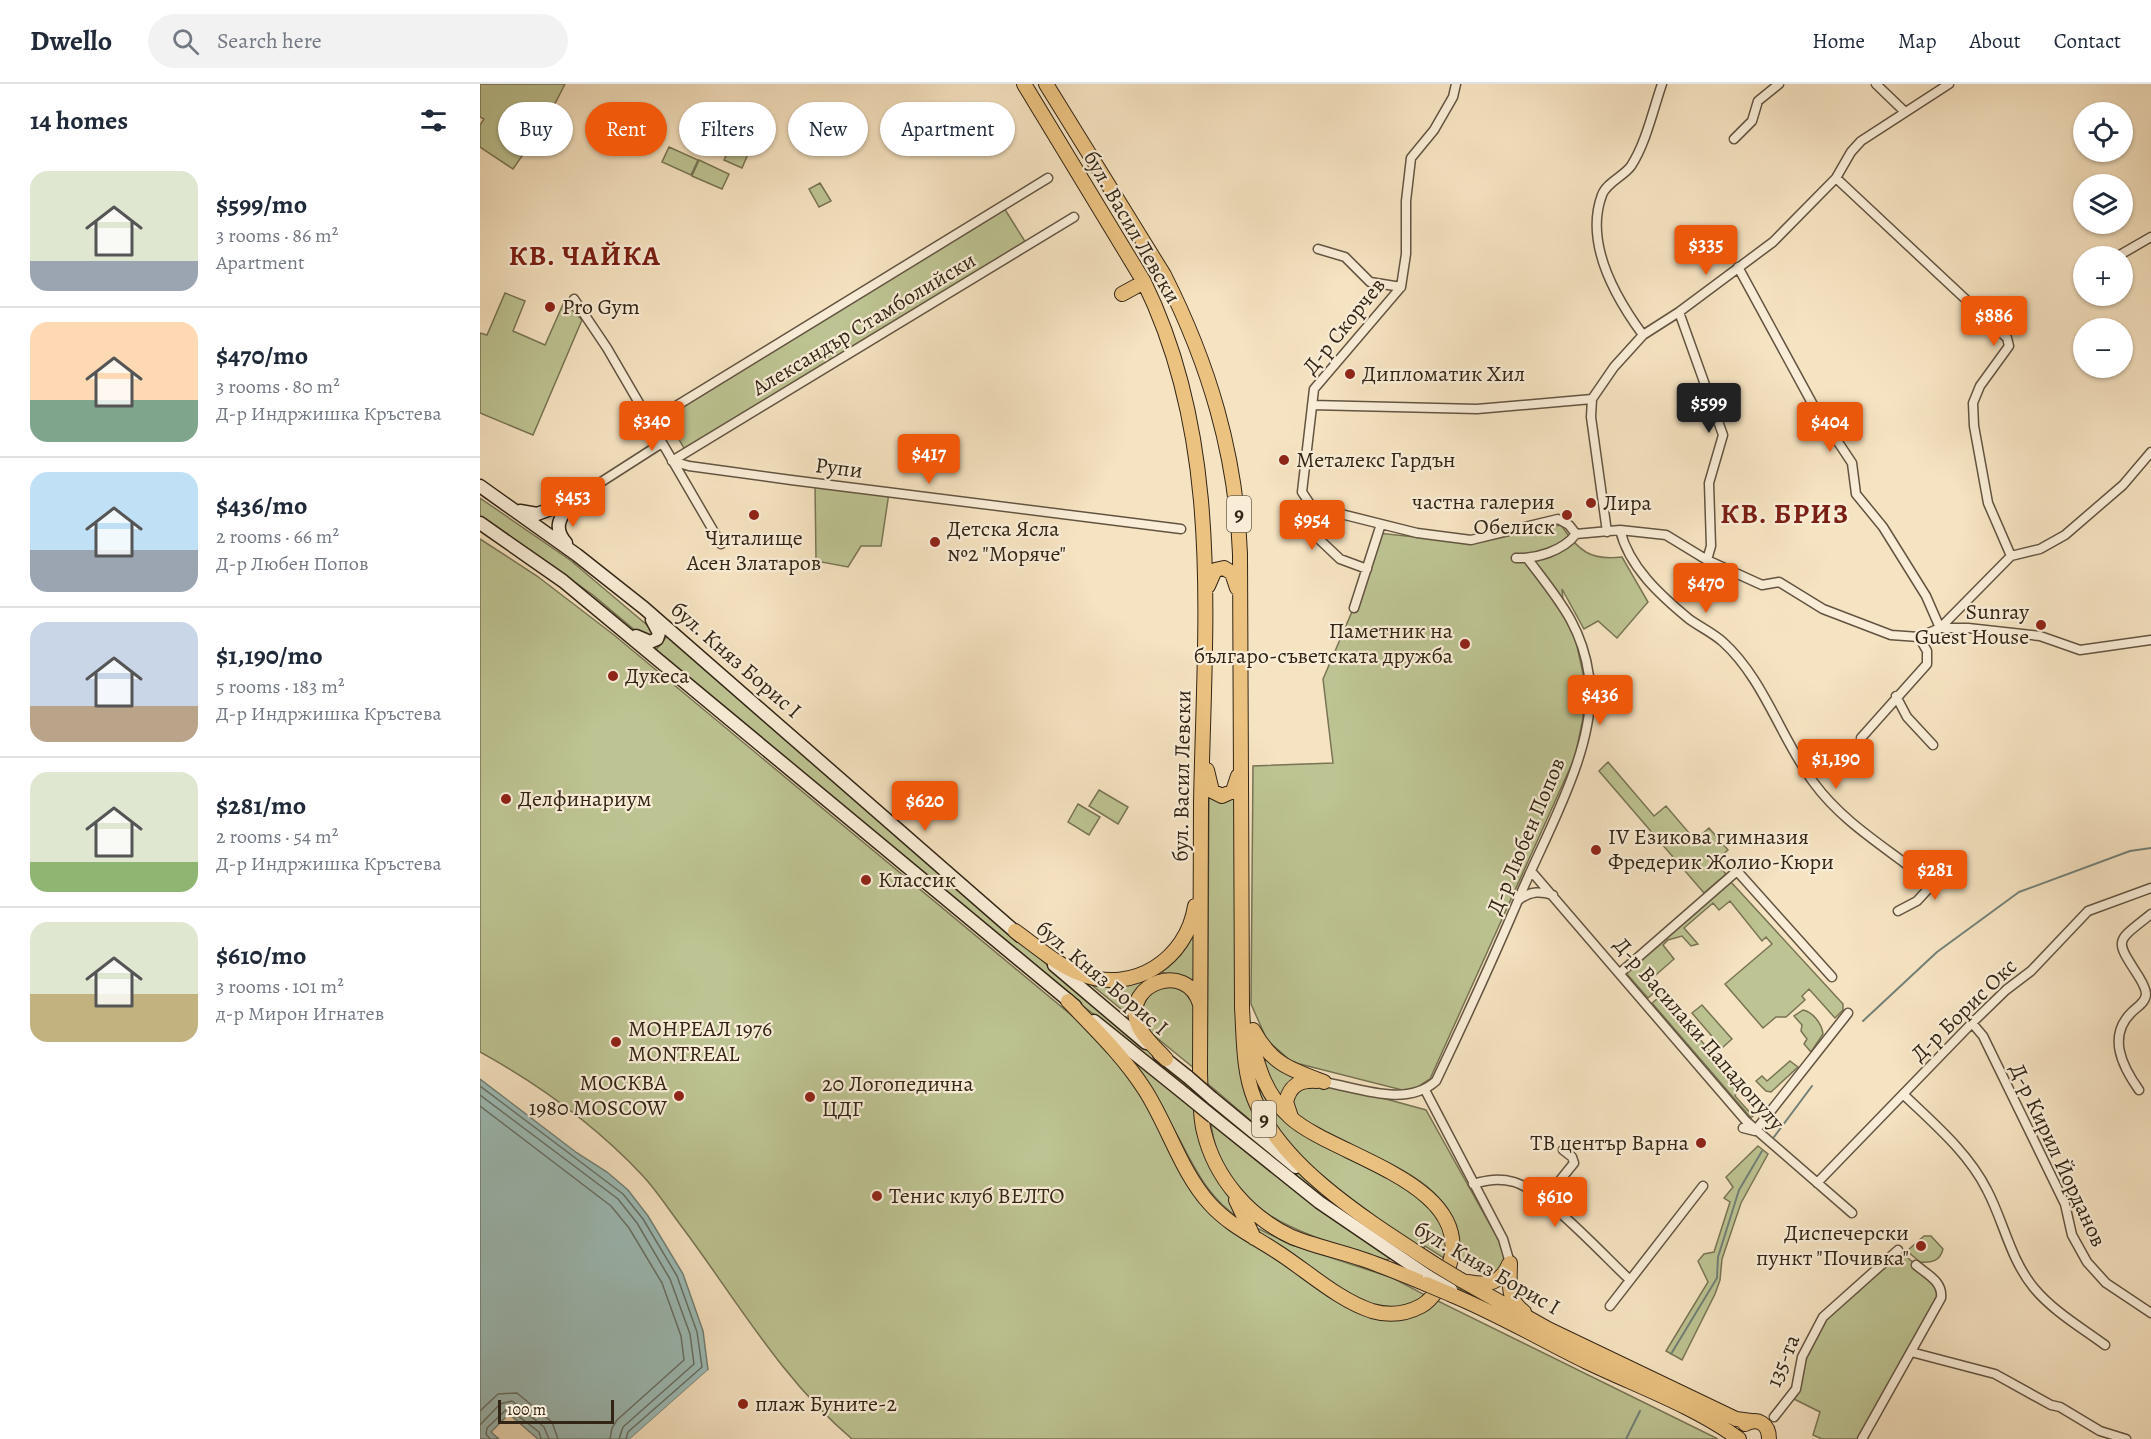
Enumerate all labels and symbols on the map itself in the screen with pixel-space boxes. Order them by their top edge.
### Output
street label: бул. Васил Левски [1076,145,1188,309]
pin: $335 [1670,225,1742,276]
district label: КВ. ЧАЙКА [509,237,661,275]
street label: Александър Стамболийски [746,245,982,403]
street label: Д-р Скорчев [1296,271,1392,381]
place label: Pro Gym [562,292,640,322]
pin: $886 [1958,296,2030,347]
marker: Pro Gym [543,300,557,314]
place label: Дипломатик Хил [1362,359,1525,389]
marker: Дипломатик Хил [1343,367,1357,381]
pin: $599 [1673,383,1745,434]
pin: $340 [616,401,688,452]
pin: $404 [1794,402,1866,453]
pin: $417 [893,434,965,485]
place label: Металекс Гардън [1296,445,1456,475]
street label: Рупи [813,450,865,486]
marker: Металекс Гардън [1277,453,1291,467]
pin: $453 [537,477,609,528]
place label: частна галерия Обелиск [1412,487,1555,542]
place label: Лира [1603,488,1653,518]
district label: КВ. БРИЗ [1720,495,1850,533]
road number: 9 [1227,496,1251,532]
marker: Лира [1584,496,1598,510]
pin: $954 [1276,500,1348,551]
marker: Читалище Асен Златаров [747,508,761,522]
marker: частна галерия Обелиск [1560,508,1574,522]
place label: Детска Ясла №2 "Моряче" [947,514,1066,569]
place label: Читалище Асен Златаров [686,523,821,578]
marker: Детска Ясла №2 "Моряче" [928,535,942,549]
pin: $470 [1670,563,1742,614]
street label: бул. Княз Борис I [664,595,808,725]
place label: Sunray Guest House [1915,597,2029,652]
place label: Паметник на българо-съветската дружба [1194,616,1454,671]
marker: Sunray Guest House [2034,618,2048,632]
marker: Паметник на българо-съветската дружба [1458,637,1472,651]
place label: Дукеса [625,661,690,691]
marker: Дукеса [606,669,620,683]
pin: $436 [1564,675,1636,726]
street label: бул. Васил Левски [1166,690,1198,862]
pin: $1,190 [1787,739,1885,790]
street label: Д-р Любен Попов [1479,753,1573,919]
pin: $620 [889,781,961,832]
place label: Делфинариум [518,784,651,814]
marker: Делфинариум [499,792,513,806]
place label: IV Езикова гимназия Фредерик Жолио-Кюри [1608,822,1834,877]
marker: IV Езикова гимназия Фредерик Жолио-Кюри [1589,843,1603,857]
pin: $281 [1899,850,1971,901]
place label: Классик [878,865,956,895]
marker: Классик [859,873,873,887]
street label: бул. Княз Борис I [1029,914,1175,1042]
street label: Д-р Василаки Пападопулу [1607,931,1792,1138]
street label: Д-р Борис Окс [1904,952,2024,1068]
place label: МОНРЕАЛ 1976 MONTREAL [628,1014,772,1069]
marker: МОНРЕАЛ 1976 MONTREAL [609,1035,623,1049]
street label: Д-р Кирил Йорданов [2002,1058,2114,1252]
place label: МОСКВА 1980 MOSCOW [529,1068,668,1123]
place label: 20 Логопедична ЦДГ [822,1069,974,1124]
marker: МОСКВА 1980 MOSCOW [672,1089,686,1103]
marker: 20 Логопедична ЦДГ [803,1090,817,1104]
road number: 9 [1252,1101,1276,1137]
place label: ТВ център Варна [1530,1128,1690,1158]
marker: ТВ център Варна [1694,1136,1708,1150]
pin: $610 [1519,1177,1591,1228]
place label: Тенис клуб ВЕЛТО [889,1181,1065,1211]
marker: Тенис клуб ВЕЛТО [870,1189,884,1203]
street label: бул. Княз Борис I [1408,1214,1566,1322]
place label: Диспечерски пункт "Почивка" [1756,1218,1909,1273]
marker: Диспечерски пункт "Почивка" [1914,1239,1928,1253]
street label: 135-та [1759,1329,1807,1392]
place label: плаж Буните-2 [755,1389,897,1419]
scale bar [498,1397,614,1424]
marker: плаж Буните-2 [736,1397,750,1411]

